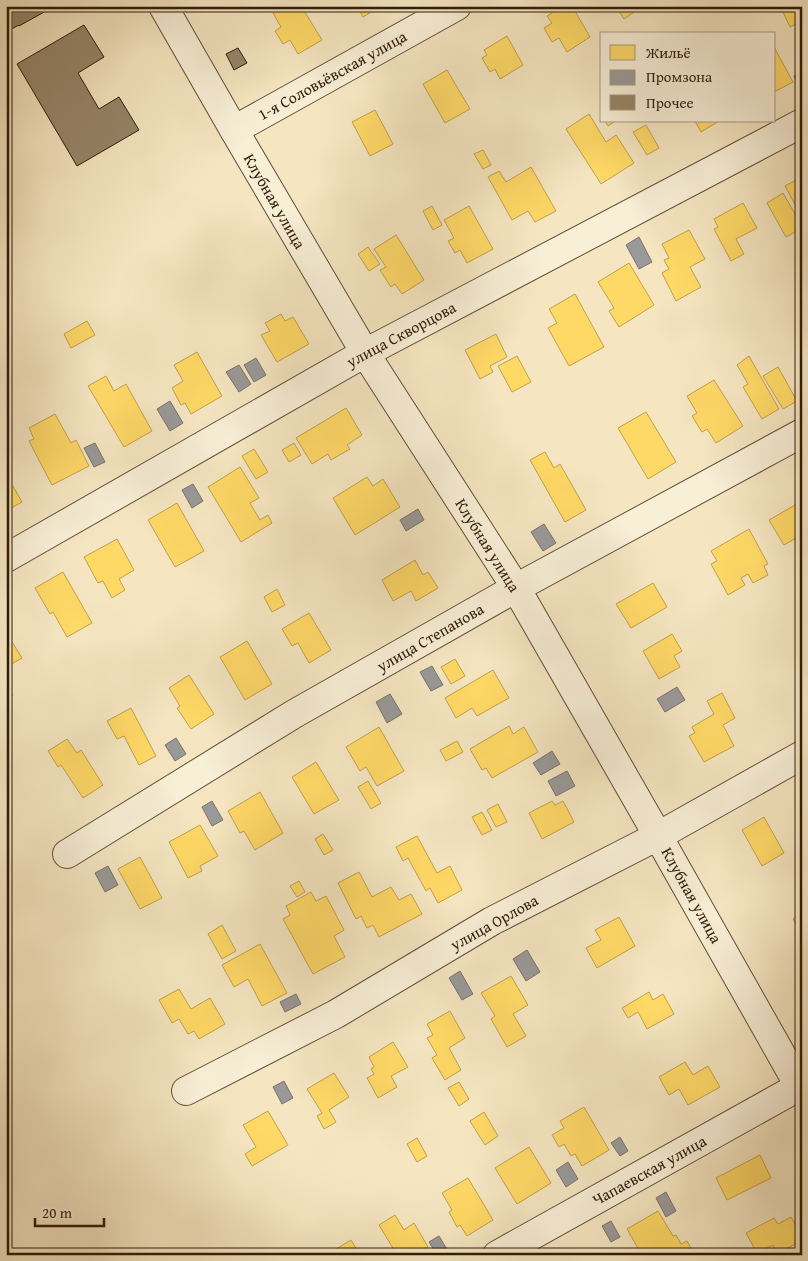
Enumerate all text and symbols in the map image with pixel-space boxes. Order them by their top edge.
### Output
street label: 1-я Соловьёвская улица [253,24,411,126]
legend [600,32,776,122]
text: Жильё [645,42,691,63]
text: Промзона [646,66,713,87]
text: Прочее [646,92,694,113]
street label: Клубная улица [238,149,312,254]
street label: улица Скворцова [341,295,460,373]
street label: Клубная улица [450,493,527,597]
street label: улица Степанова [371,596,488,678]
street label: Клубная улица [656,843,729,948]
street label: улица Орлова [445,888,543,957]
street label: Чапаевская улица [588,1128,711,1211]
scale bar [35,1196,104,1228]
text: 20 m [42,1202,73,1223]

